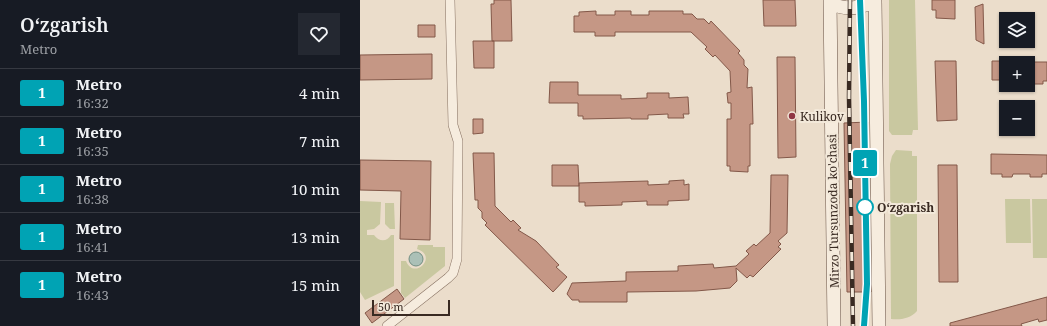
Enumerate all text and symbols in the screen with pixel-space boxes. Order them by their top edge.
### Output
text: O‘zgarish [20,12,109,38]
map controls [999,12,1035,136]
button: layers [999,12,1035,48]
button: heart [298,13,340,55]
text: Metro [20,40,57,58]
button: + [999,56,1035,92]
text: Metro [76,74,122,94]
text: 1 [38,83,46,102]
text: 4 min [299,83,340,103]
text: 16:32 [76,94,109,112]
button: − [999,100,1035,136]
place label: Kulikov [800,108,844,125]
marker: Kulikov [787,111,797,121]
text: Metro [76,122,122,142]
text: 1 [38,131,46,150]
text: 7 min [299,131,340,151]
street label: Mirzo Tursunzoda ko'chasi [823,134,843,288]
text: 16:35 [76,142,109,160]
line badge: 1 [852,150,878,176]
text: 1 [861,153,869,172]
text: Metro [76,170,122,190]
text: 1 [38,179,46,198]
text: 10 min [291,179,340,199]
text: 16:38 [76,190,109,208]
marker: O‘zgarish [856,198,874,216]
place label: O‘zgarish [877,199,934,216]
text: Metro [76,218,122,238]
text: 1 [38,227,46,246]
text: 13 min [291,227,340,247]
text: 16:41 [76,238,109,256]
text: Metro [76,266,122,286]
text: 1 [38,275,46,294]
text: 15 min [291,275,340,295]
text: 16:43 [76,286,109,304]
scale bar [372,298,450,317]
text: 50 m [378,299,404,314]

